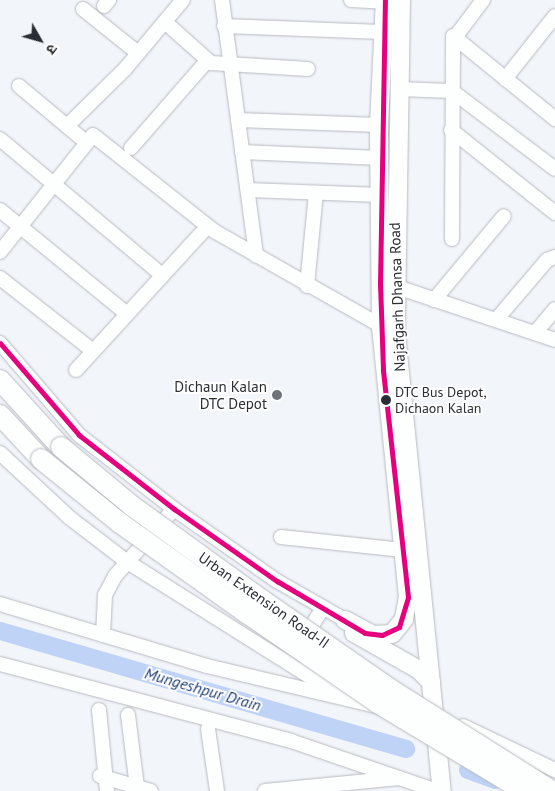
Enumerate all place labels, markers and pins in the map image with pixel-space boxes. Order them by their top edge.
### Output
place label: Dichaun Kalan DTC Depot [174,377,267,412]
place label: DTC Bus Depot, Dichaon Kalan [395,384,487,417]
marker: Dichaun Kalan DTC Depot [271,389,283,401]
marker: DTC Bus Depot, Dichaon Kalan [381,395,391,405]

